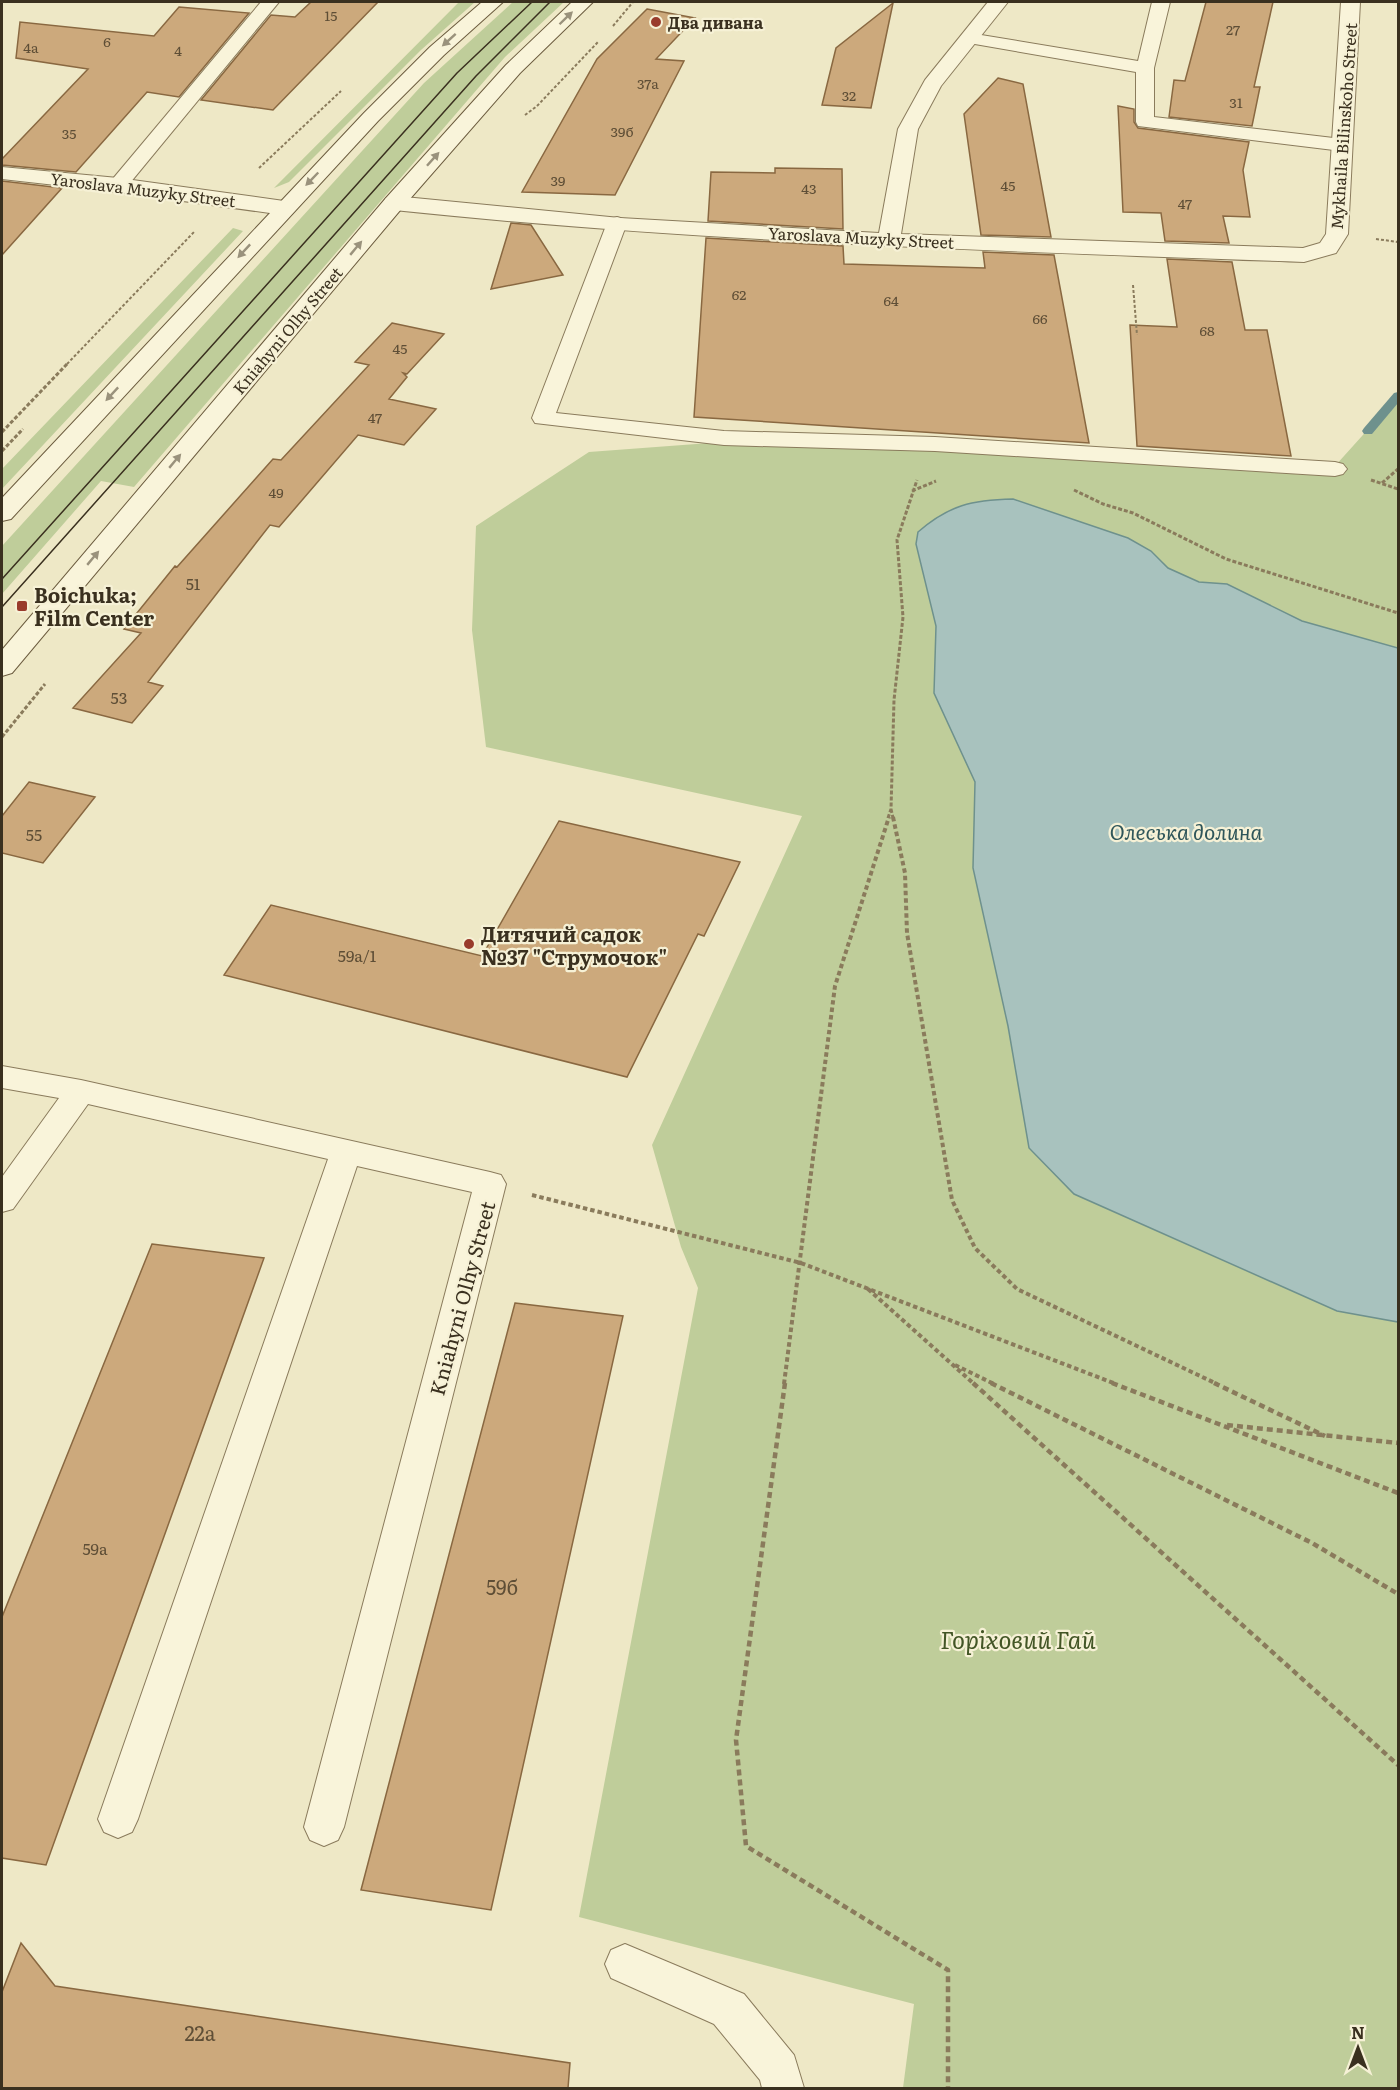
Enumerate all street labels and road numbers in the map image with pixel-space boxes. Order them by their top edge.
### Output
street label: Mykhaila Bilinskoho Street [1324,21,1362,230]
street label: Yaroslava Muzyky Street [49,166,237,212]
street label: Yaroslava Muzyky Street [767,220,955,254]
street label: Kniahyni Olhy Street [226,261,348,399]
street label: Kniahyni Olhy Street [421,1198,501,1398]

